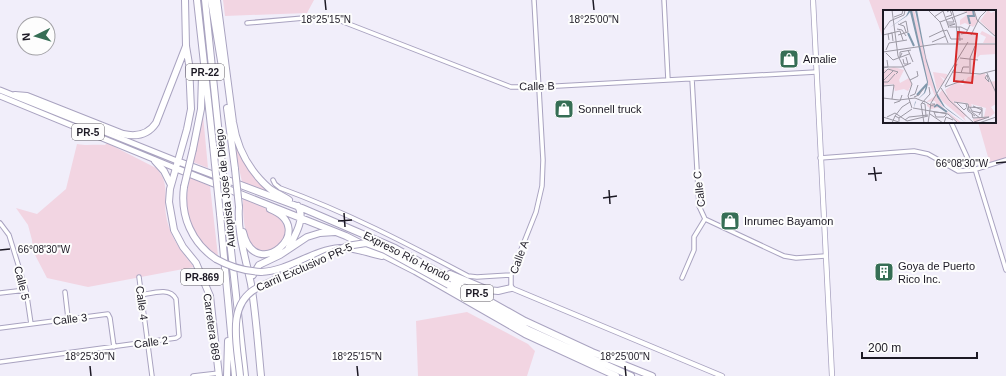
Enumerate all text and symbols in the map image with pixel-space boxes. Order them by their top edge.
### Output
inset map [883,10,996,123]
text: 18°25'15"N [301,14,351,25]
text: 18°25'00"N [569,14,619,25]
north arrow [16,16,56,56]
text: N [20,32,32,41]
shop icon: Amalie [778,48,800,70]
place label: Amalie [803,53,837,65]
road number: PR-22 [186,64,224,80]
street label: Calle B [519,80,555,92]
shop icon: Sonnell truck [553,98,575,120]
place label: Sonnell truck [578,103,642,115]
road number: PR-5 [72,124,104,140]
street label: Autopista José de Diego [213,128,237,248]
text: 66°08'30"W [936,158,989,169]
street label: Calle C [691,170,707,208]
shop icon: Inrumec Bayamon [719,210,741,232]
place label: Inrumec Bayamon [744,215,833,227]
street label: Expreso Río Hondo [362,229,452,283]
street label: Calle A [507,238,531,275]
street label: Carril Exclusivo PR-5 [254,240,354,294]
text: 66°08'30"W [18,244,71,255]
place label: Goya de Puerto Rico Inc. [898,260,975,285]
building icon: Goya de Puerto Rico Inc. [873,261,895,283]
street label: Calle 5 [12,265,32,301]
road number: PR-869 [181,269,223,285]
street label: Calle 4 [134,285,150,321]
road number: PR-5 [461,285,493,301]
street label: Carretera 869 [201,293,223,361]
street label: Calle 3 [52,311,88,327]
street label: Calle 2 [133,334,169,350]
scale bar [862,334,977,360]
text: 200 m [868,341,901,355]
text: 18°25'30"N [65,351,115,362]
text: 18°25'15"N [332,351,382,362]
text: 18°25'00"N [600,351,650,362]

